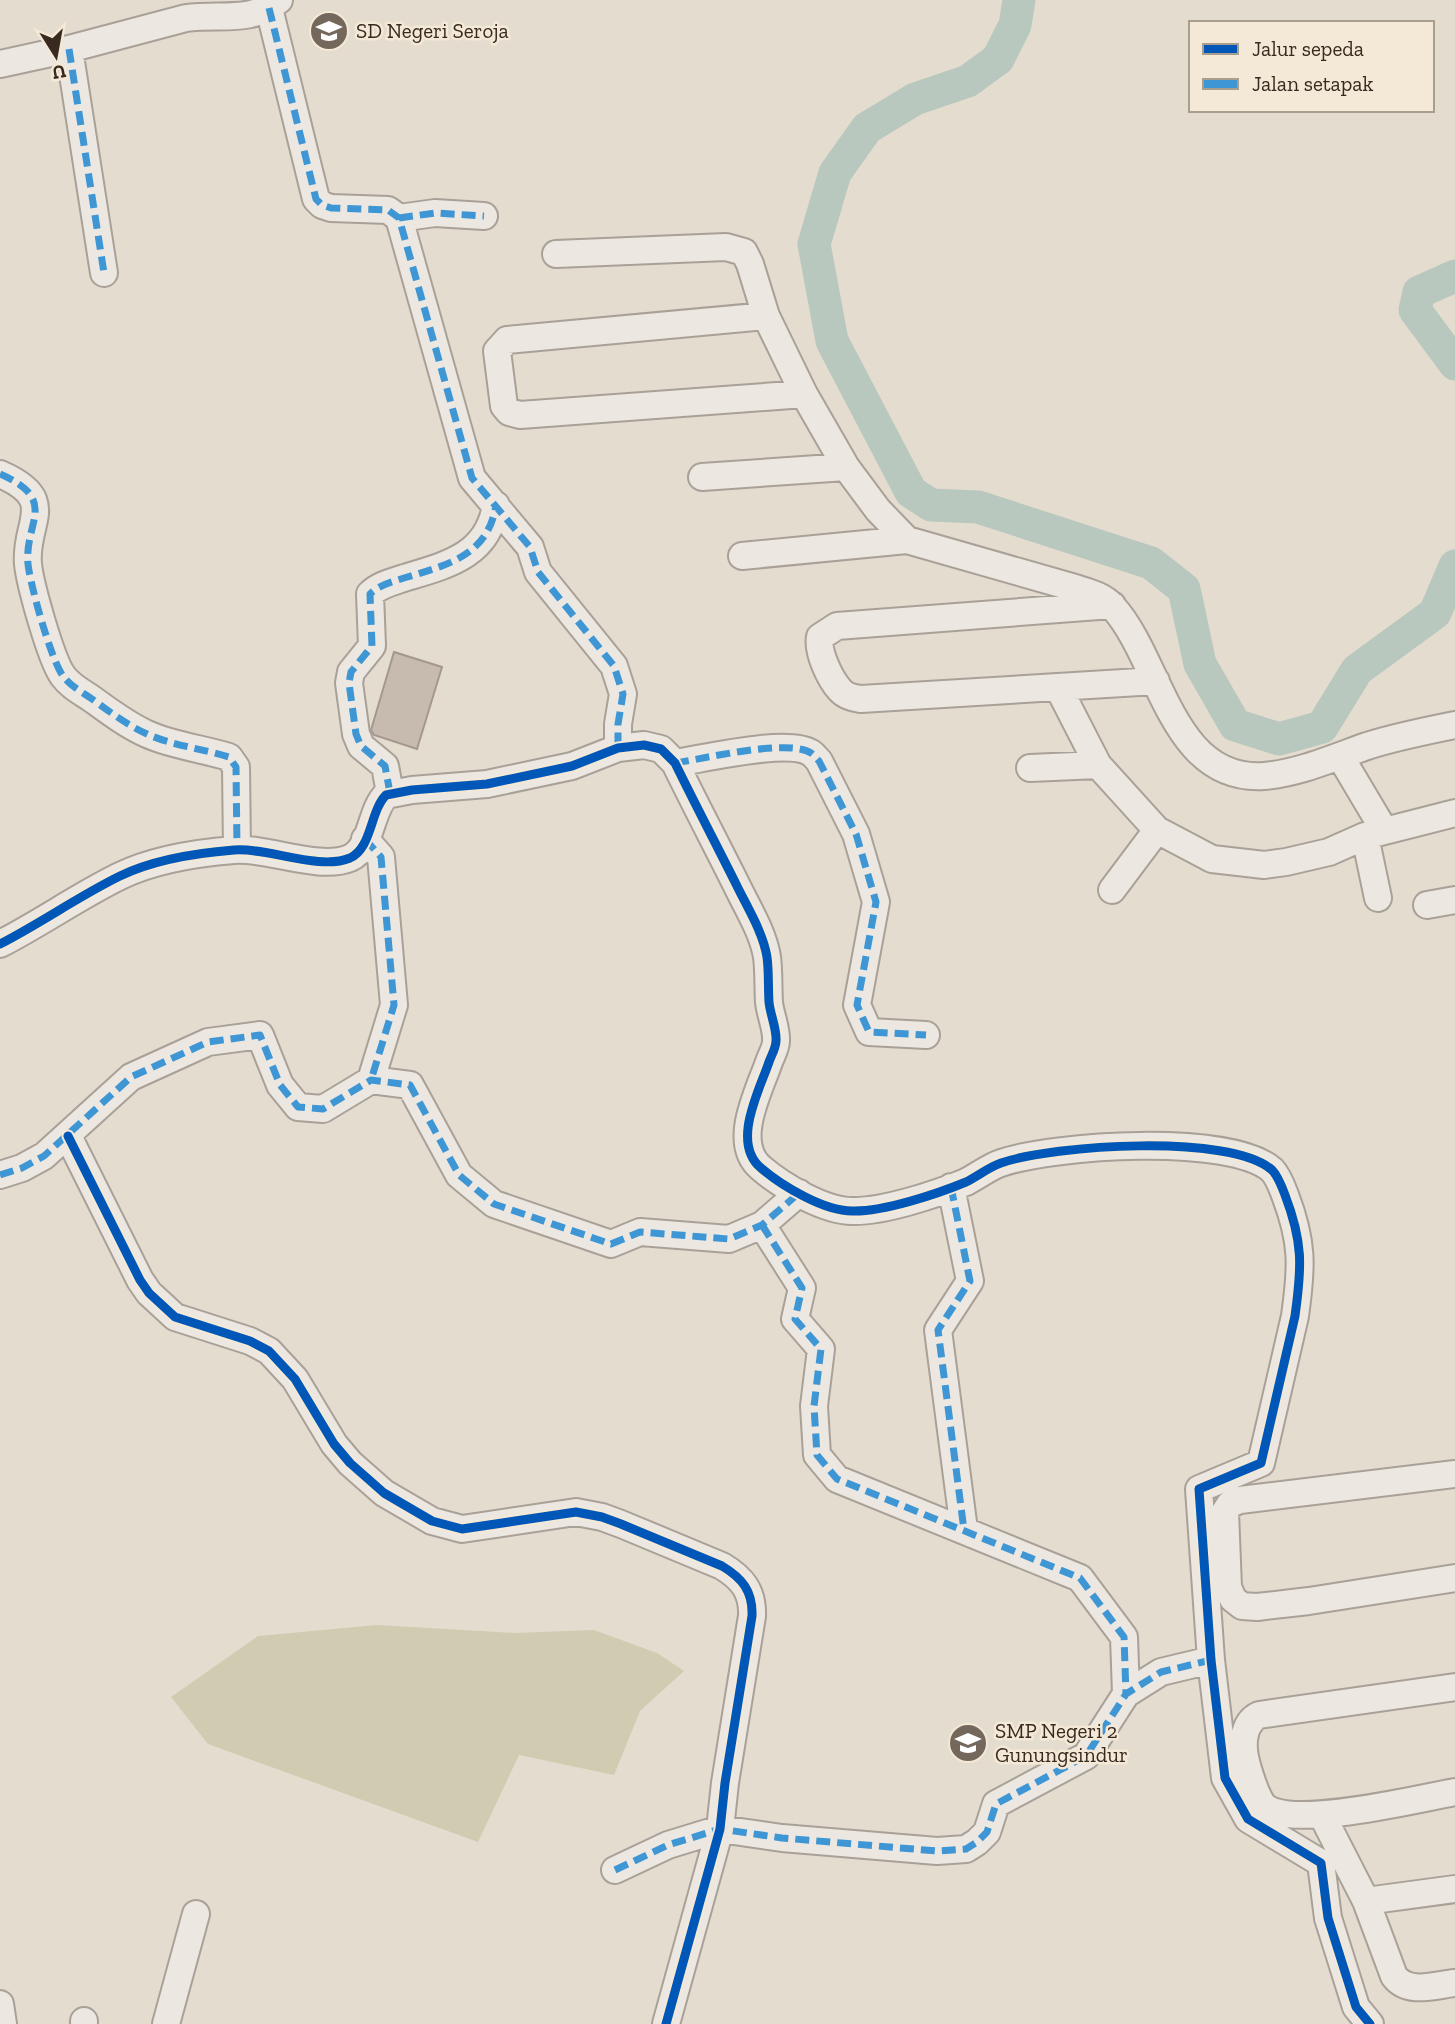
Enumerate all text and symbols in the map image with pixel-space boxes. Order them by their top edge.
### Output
school or university icon: SD Negeri Seroja [308,10,350,52]
place label: SD Negeri Seroja [356,18,509,44]
north arrow [21,21,91,91]
legend [1189,21,1434,112]
text: Jalur sepeda [1252,36,1364,61]
text: U [50,60,68,85]
text: Jalan setapak [1252,71,1373,96]
place label: SMP Negeri 2 Gunungsindur [995,1718,1128,1767]
school or university icon: SMP Negeri 2 Gunungsindur [947,1722,989,1764]

